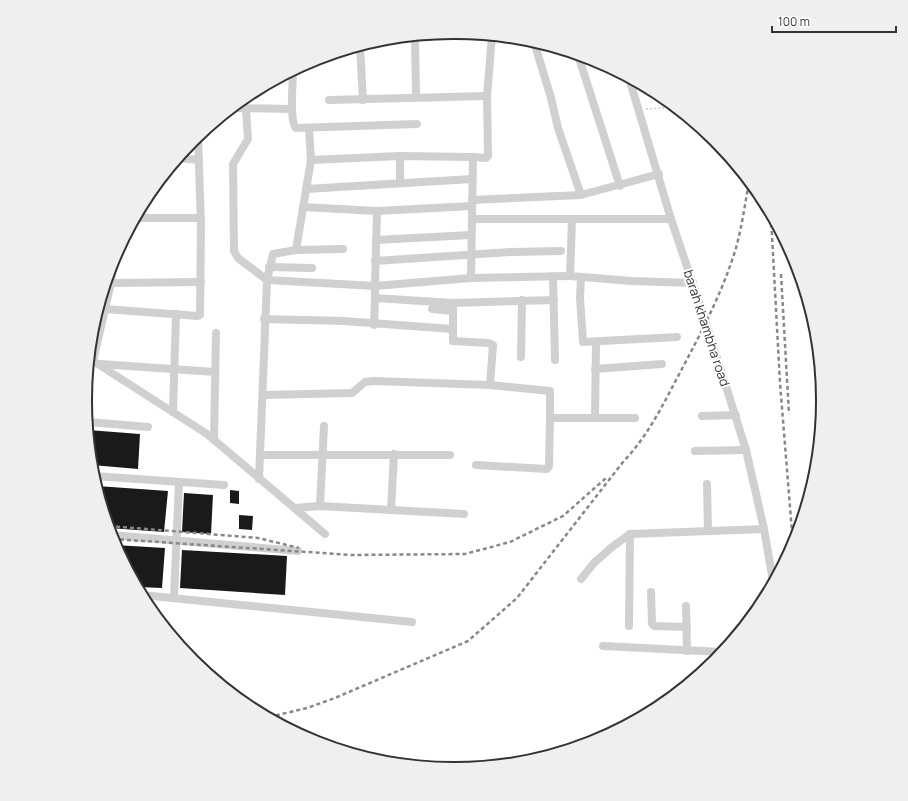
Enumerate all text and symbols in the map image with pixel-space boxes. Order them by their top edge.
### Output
scale bar [772,8,896,34]
text: 100 m [778,13,810,30]
street label: barah khambha road [680,267,734,389]

